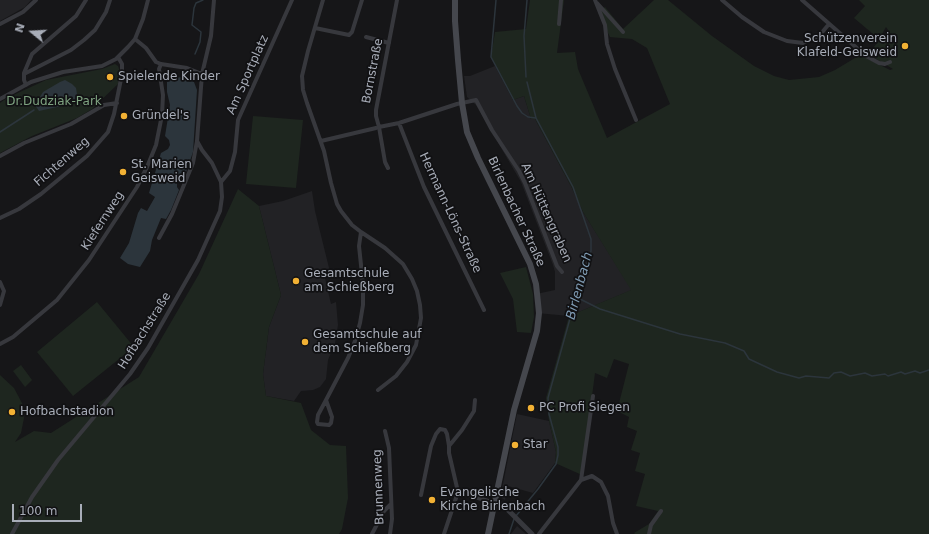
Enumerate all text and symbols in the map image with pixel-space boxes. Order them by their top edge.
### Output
north arrow [12,12,52,52]
text: N [13,22,28,35]
place label: Schützenverein Klafeld-Geisweid [797,32,897,60]
street label: Am Sportplatz [224,33,272,117]
street label: Bornstraße [360,37,386,105]
marker: Schützenverein Klafeld-Geisweid [900,41,910,51]
place label: Spielende Kinder [118,70,220,84]
marker: Spielende Kinder [105,72,115,82]
park label: Dr.Dudziak-Park [6,95,102,109]
place label: Gründel's [132,109,189,123]
marker: Gründel's [119,111,129,121]
street label: Fichtenweg [32,134,92,190]
street label: Hermann-Löns-Straße [416,150,484,276]
street label: Birlenbacher Straße [484,155,548,269]
place label: St. Marien Geisweid [131,158,192,186]
street label: Am Hüttengraben [518,161,574,265]
marker: St. Marien Geisweid [118,167,128,177]
street label: Kiefernweg [79,189,127,253]
water label: Birlenbach [563,250,597,322]
place label: Gesamtschule am Schießberg [304,267,394,295]
marker: Gesamtschule am Schießberg [291,276,301,286]
street label: Hofbachstraße [116,290,174,372]
place label: Gesamtschule auf dem Schießberg [313,328,421,356]
marker: Gesamtschule auf dem Schießberg [300,337,310,347]
place label: PC Profi Siegen [539,401,630,415]
marker: PC Profi Siegen [526,403,536,413]
place label: Hofbachstadion [20,405,114,419]
marker: Hofbachstadion [7,407,17,417]
place label: Star [523,438,548,452]
marker: Star [510,440,520,450]
street label: Brunnenweg [370,449,388,525]
place label: Evangelische Kirche Birlenbach [440,486,545,514]
marker: Evangelische Kirche Birlenbach [427,495,437,505]
scale bar [14,496,84,522]
text: 100 m [19,504,57,518]

